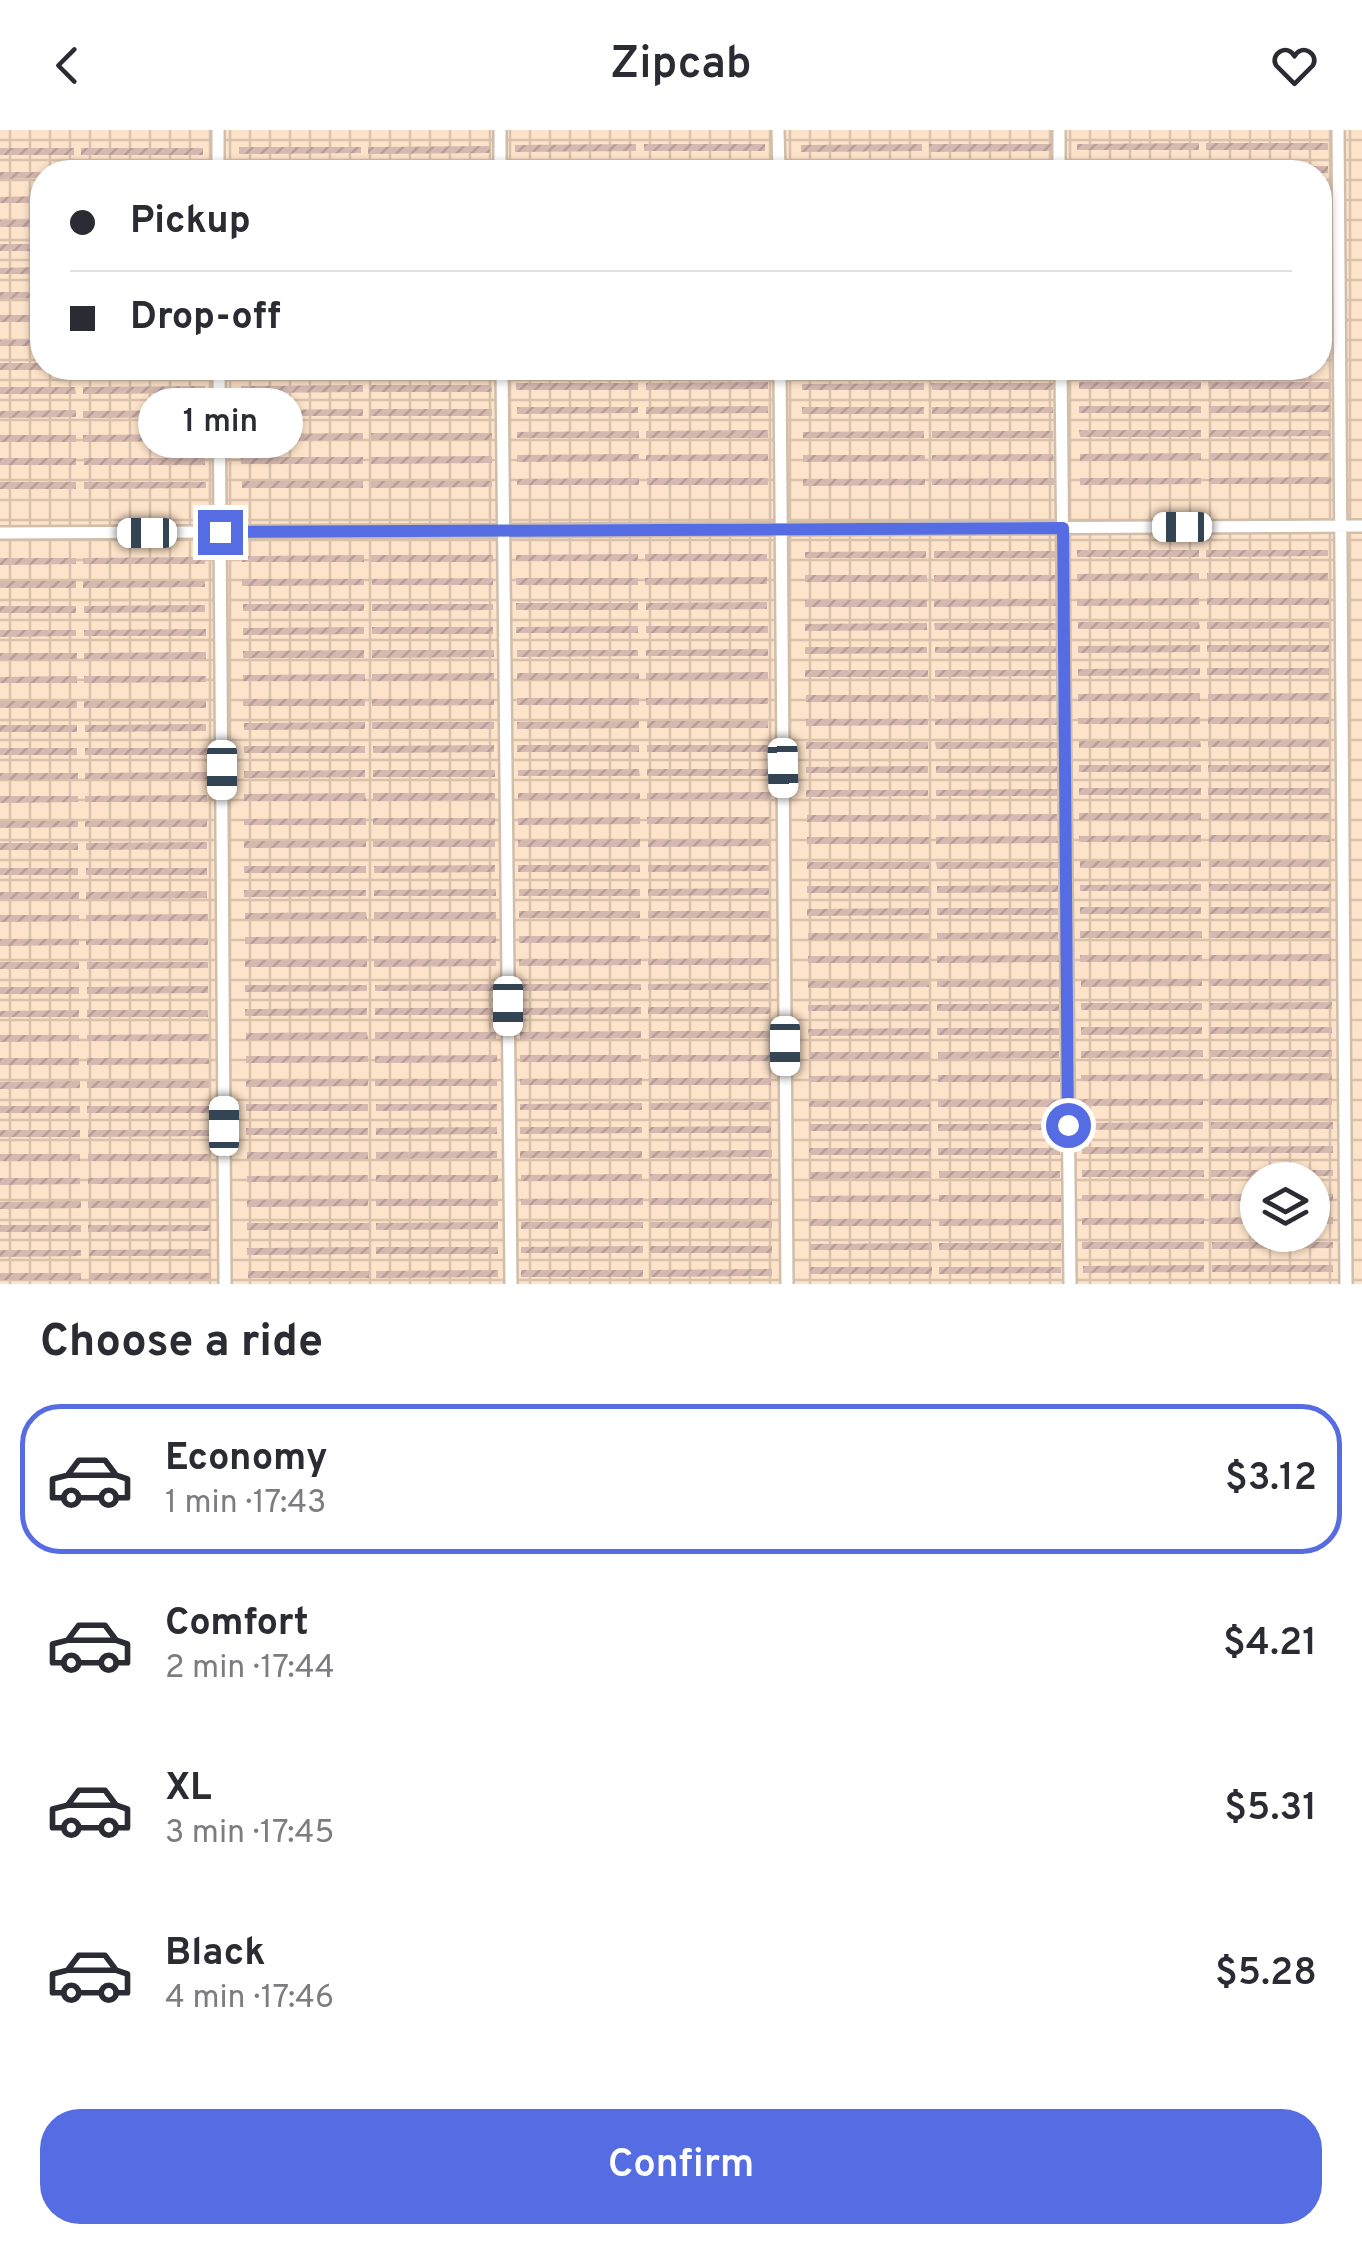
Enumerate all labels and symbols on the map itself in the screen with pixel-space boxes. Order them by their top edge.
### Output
callout: 1 min [138,387,302,457]
route end [198,510,243,555]
car [1152,512,1212,542]
car [117,518,177,548]
car [767,738,799,798]
car [207,740,237,800]
car [493,976,523,1036]
car [770,1016,800,1076]
car [209,1096,239,1156]
route start [1046,1103,1091,1148]

